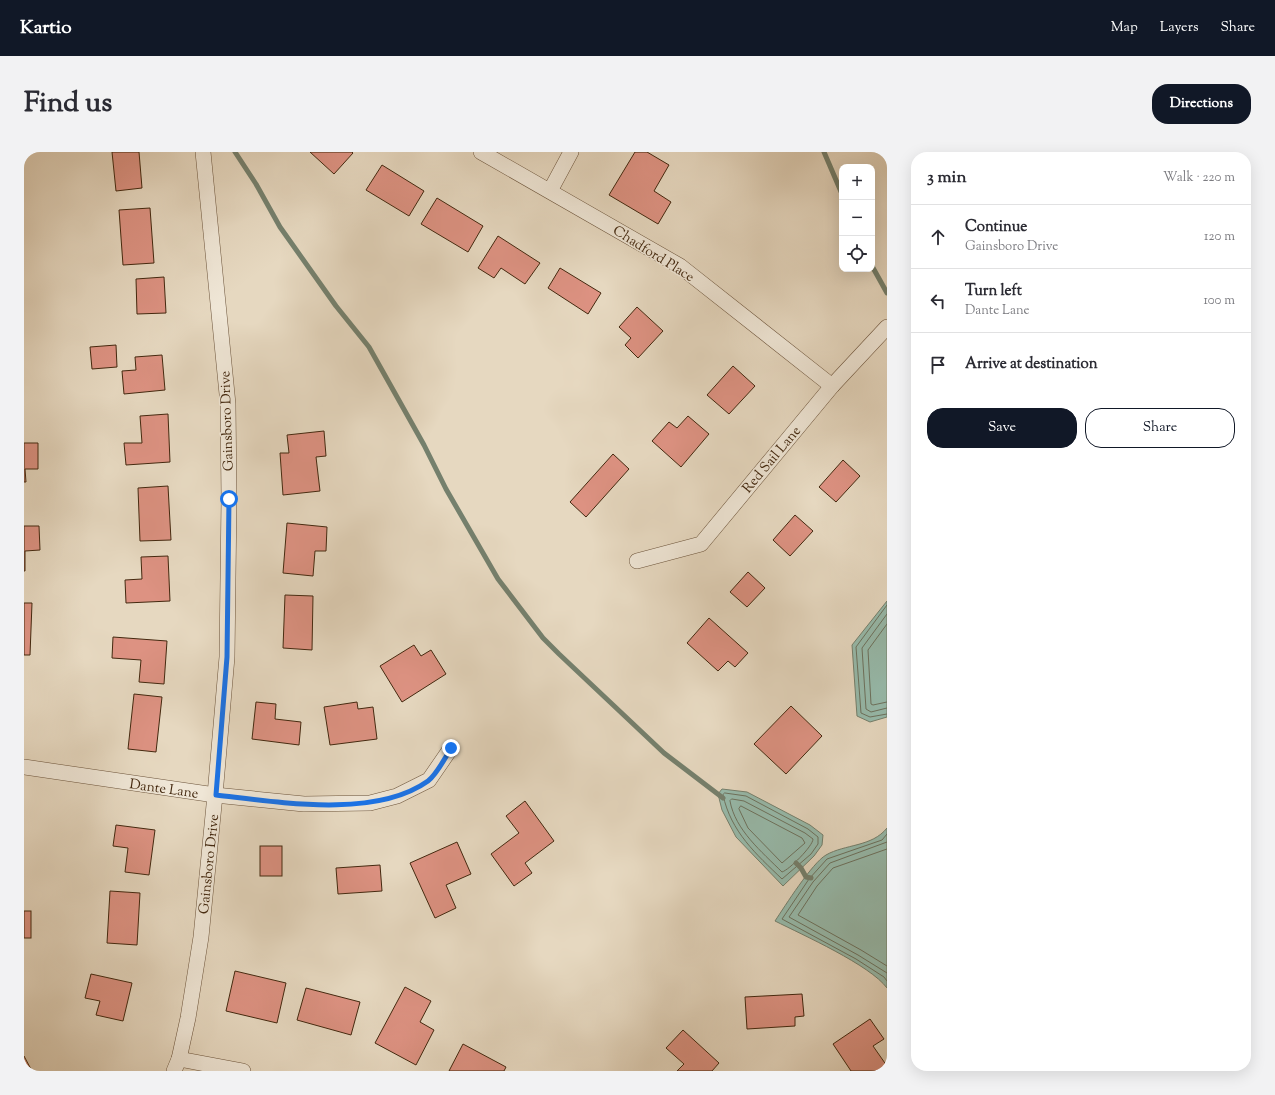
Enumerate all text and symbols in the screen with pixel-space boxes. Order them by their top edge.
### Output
text: Kartio [20,15,72,42]
text: Map [1111,18,1138,38]
text: Layers [1160,18,1198,38]
text: Share [1220,18,1255,38]
text: Find us [24,84,112,124]
button: Directions [1152,84,1251,124]
map controls [839,164,875,272]
button: + [839,164,875,200]
text: 3 min [927,166,966,190]
text: Walk · 220 m [1163,169,1235,187]
button: − [839,200,875,236]
text: Continue [965,217,1027,238]
street label: Chadford Place [608,222,698,288]
icon: ahead [927,226,949,248]
text: 120 m [1204,228,1235,246]
button: locate [839,236,875,272]
text: Gainsboro Drive [965,238,1058,256]
text: Turn left [965,281,1022,302]
icon: left [927,290,949,312]
text: 100 m [1203,292,1235,310]
text: Dante Lane [965,302,1030,320]
icon: arrive [927,354,949,376]
text: Arrive at destination [965,354,1098,375]
street label: Gainsboro Drive [216,370,240,471]
button: Save [927,408,1077,448]
button: Share [1085,408,1235,448]
street label: Red Sail Lane [738,422,807,498]
route start [220,490,238,508]
route end [442,739,460,757]
street label: Dante Lane [128,775,200,805]
street label: Gainsboro Drive [195,813,225,915]

